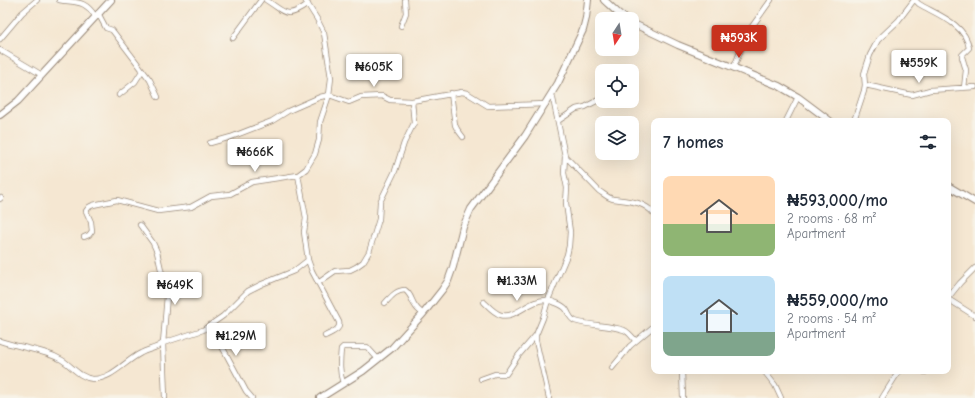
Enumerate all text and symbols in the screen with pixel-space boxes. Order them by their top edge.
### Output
north arrow [595,12,639,56]
map controls [595,12,639,160]
pin: ₦593K [711,25,767,59]
text: ₦593K [721,30,757,45]
pin: ₦559K [891,50,947,84]
pin: ₦605K [346,54,402,88]
text: ₦559K [900,55,938,70]
text: ₦605K [355,59,393,74]
button: locate [595,64,639,108]
button: layers [595,116,639,160]
icon: filters [917,131,939,153]
text: 7 homes [663,133,724,152]
pin: ₦666K [227,139,283,173]
text: ₦666K [236,144,274,159]
text: ₦593,000/mo [787,191,888,210]
icon: home [695,192,743,240]
text: 2 rooms · 68 m² [787,211,876,226]
text: Apartment [787,226,845,241]
pin: ₦1.33M [484,268,550,302]
pin: ₦649K [147,272,203,306]
text: ₦1.33M [497,273,537,288]
text: ₦649K [157,277,193,292]
text: ₦559,000/mo [787,291,888,310]
icon: home [695,292,743,340]
text: 2 rooms · 54 m² [787,311,876,326]
pin: ₦1.29M [203,323,269,357]
text: Apartment [787,326,845,341]
text: ₦1.29M [216,328,256,343]

